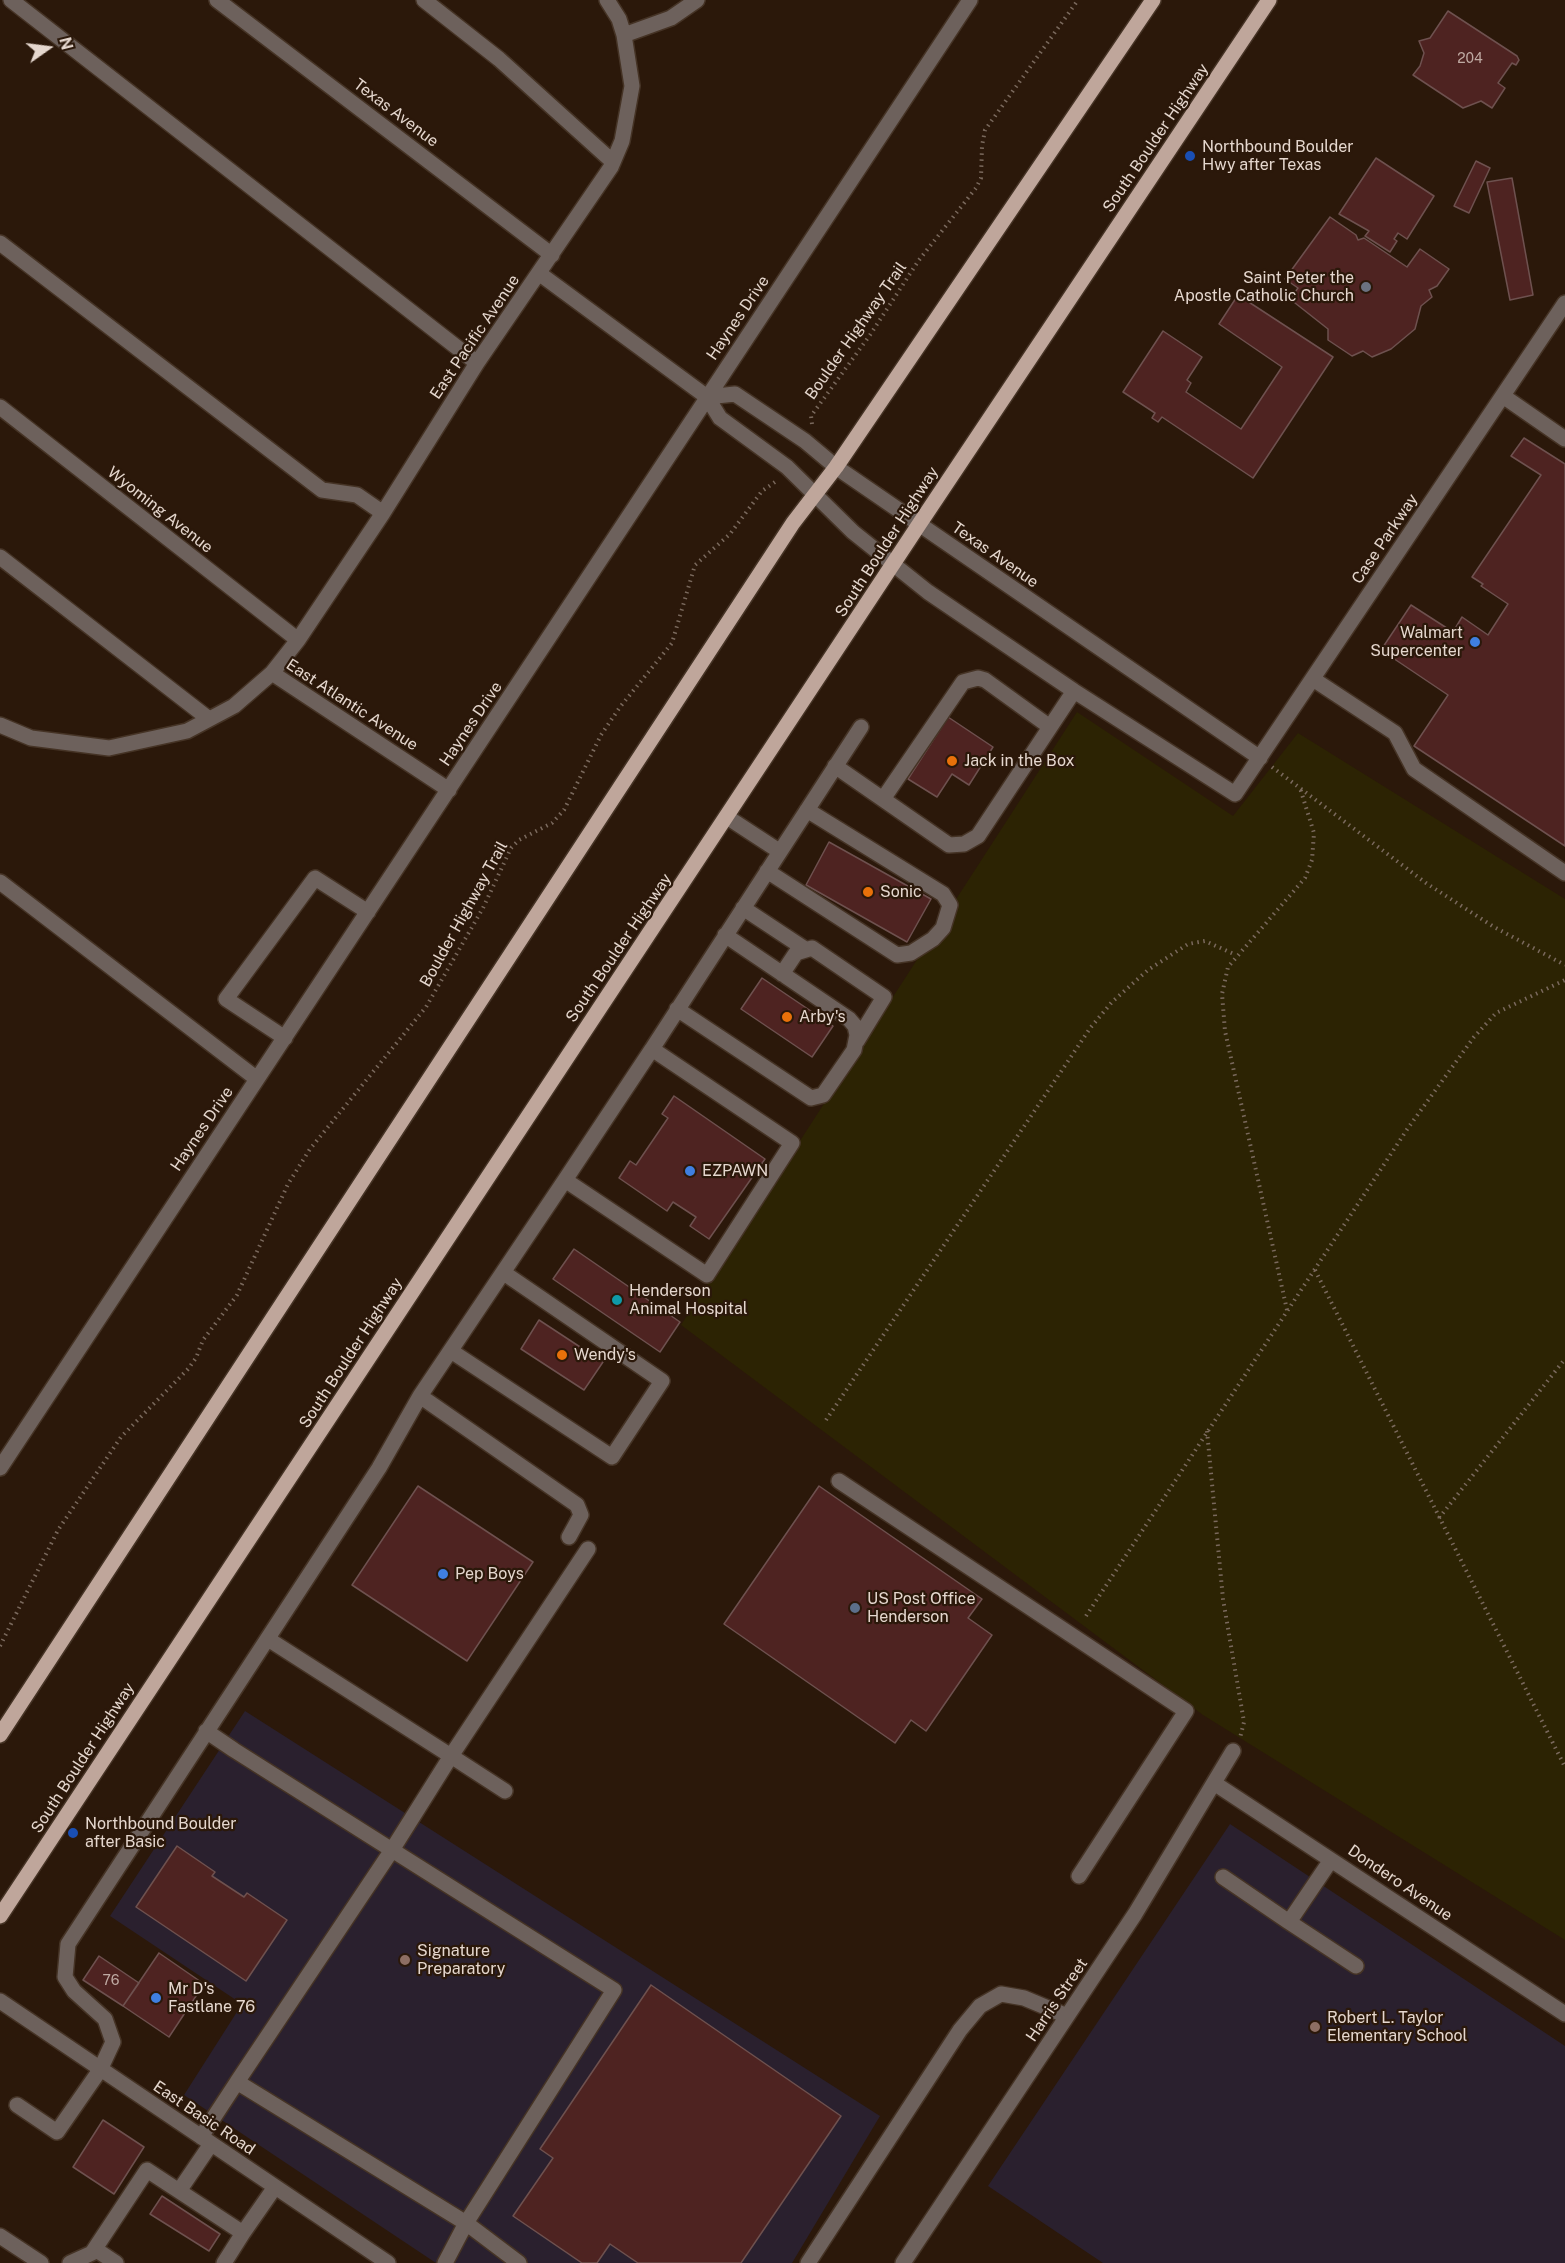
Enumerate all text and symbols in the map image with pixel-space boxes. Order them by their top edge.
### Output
north arrow [18,18,78,78]
text: N [55,35,77,52]
house number: 204 [1457,51,1483,67]
street label: South Boulder Highway [1099,60,1213,216]
street label: Texas Avenue [350,75,442,151]
place label: Northbound Boulder Hwy after Texas [1202,137,1354,175]
marker: Northbound Boulder Hwy after Texas [1183,149,1197,163]
street label: Boulder Highway Trail [801,259,911,403]
place label: Saint Peter the Apostle Catholic Church [1174,268,1354,306]
street label: East Pacific Avenue [426,271,524,403]
street label: Haynes Drive [703,272,773,364]
marker: Saint Peter the Apostle Catholic Church [1359,280,1373,294]
street label: Wyoming Avenue [103,463,217,557]
street label: South Boulder Highway [831,463,943,621]
street label: Case Parkway [1348,490,1422,588]
street label: Texas Avenue [948,518,1042,592]
place label: Walmart Supercenter [1370,623,1463,661]
marker: Walmart Supercenter [1468,635,1482,649]
street label: East Atlantic Avenue [282,655,422,755]
street label: Haynes Drive [436,678,506,770]
place label: Jack in the Box [964,751,1074,771]
marker: Jack in the Box [945,754,959,768]
street label: Boulder Highway Trail [416,838,512,990]
street label: South Boulder Highway [562,870,676,1026]
place label: Sonic [880,882,922,902]
marker: Sonic [861,885,875,899]
place label: Arby's [799,1007,846,1027]
marker: Arby's [780,1010,794,1024]
street label: Haynes Drive [167,1083,237,1175]
place label: EZPAWN [702,1161,768,1181]
marker: EZPAWN [683,1164,697,1178]
street label: South Boulder Highway [295,1274,407,1432]
place label: Henderson Animal Hospital [629,1281,748,1319]
marker: Henderson Animal Hospital [610,1293,624,1307]
place label: Wendy's [574,1345,636,1365]
marker: Wendy's [555,1348,569,1362]
place label: Pep Boys [455,1564,524,1584]
marker: Pep Boys [436,1567,450,1581]
place label: US Post Office Henderson [867,1589,975,1627]
marker: US Post Office Henderson [848,1601,862,1615]
street label: South Boulder Highway [27,1679,139,1837]
place label: Northbound Boulder after Basic [85,1814,237,1852]
marker: Northbound Boulder after Basic [66,1826,80,1840]
street label: Dondero Avenue [1344,1841,1456,1925]
place label: Signature Preparatory [417,1941,505,1979]
marker: Signature Preparatory [398,1953,412,1967]
street label: Harris Street [1022,1955,1092,2045]
house number: 76 [103,1973,119,1989]
place label: Mr D's Fastlane 76 [168,1979,255,2017]
marker: Mr D's Fastlane 76 [149,1991,163,2005]
place label: Robert L. Taylor Elementary School [1327,2008,1467,2046]
marker: Robert L. Taylor Elementary School [1308,2020,1322,2034]
street label: East Basic Road [149,2077,259,2159]

